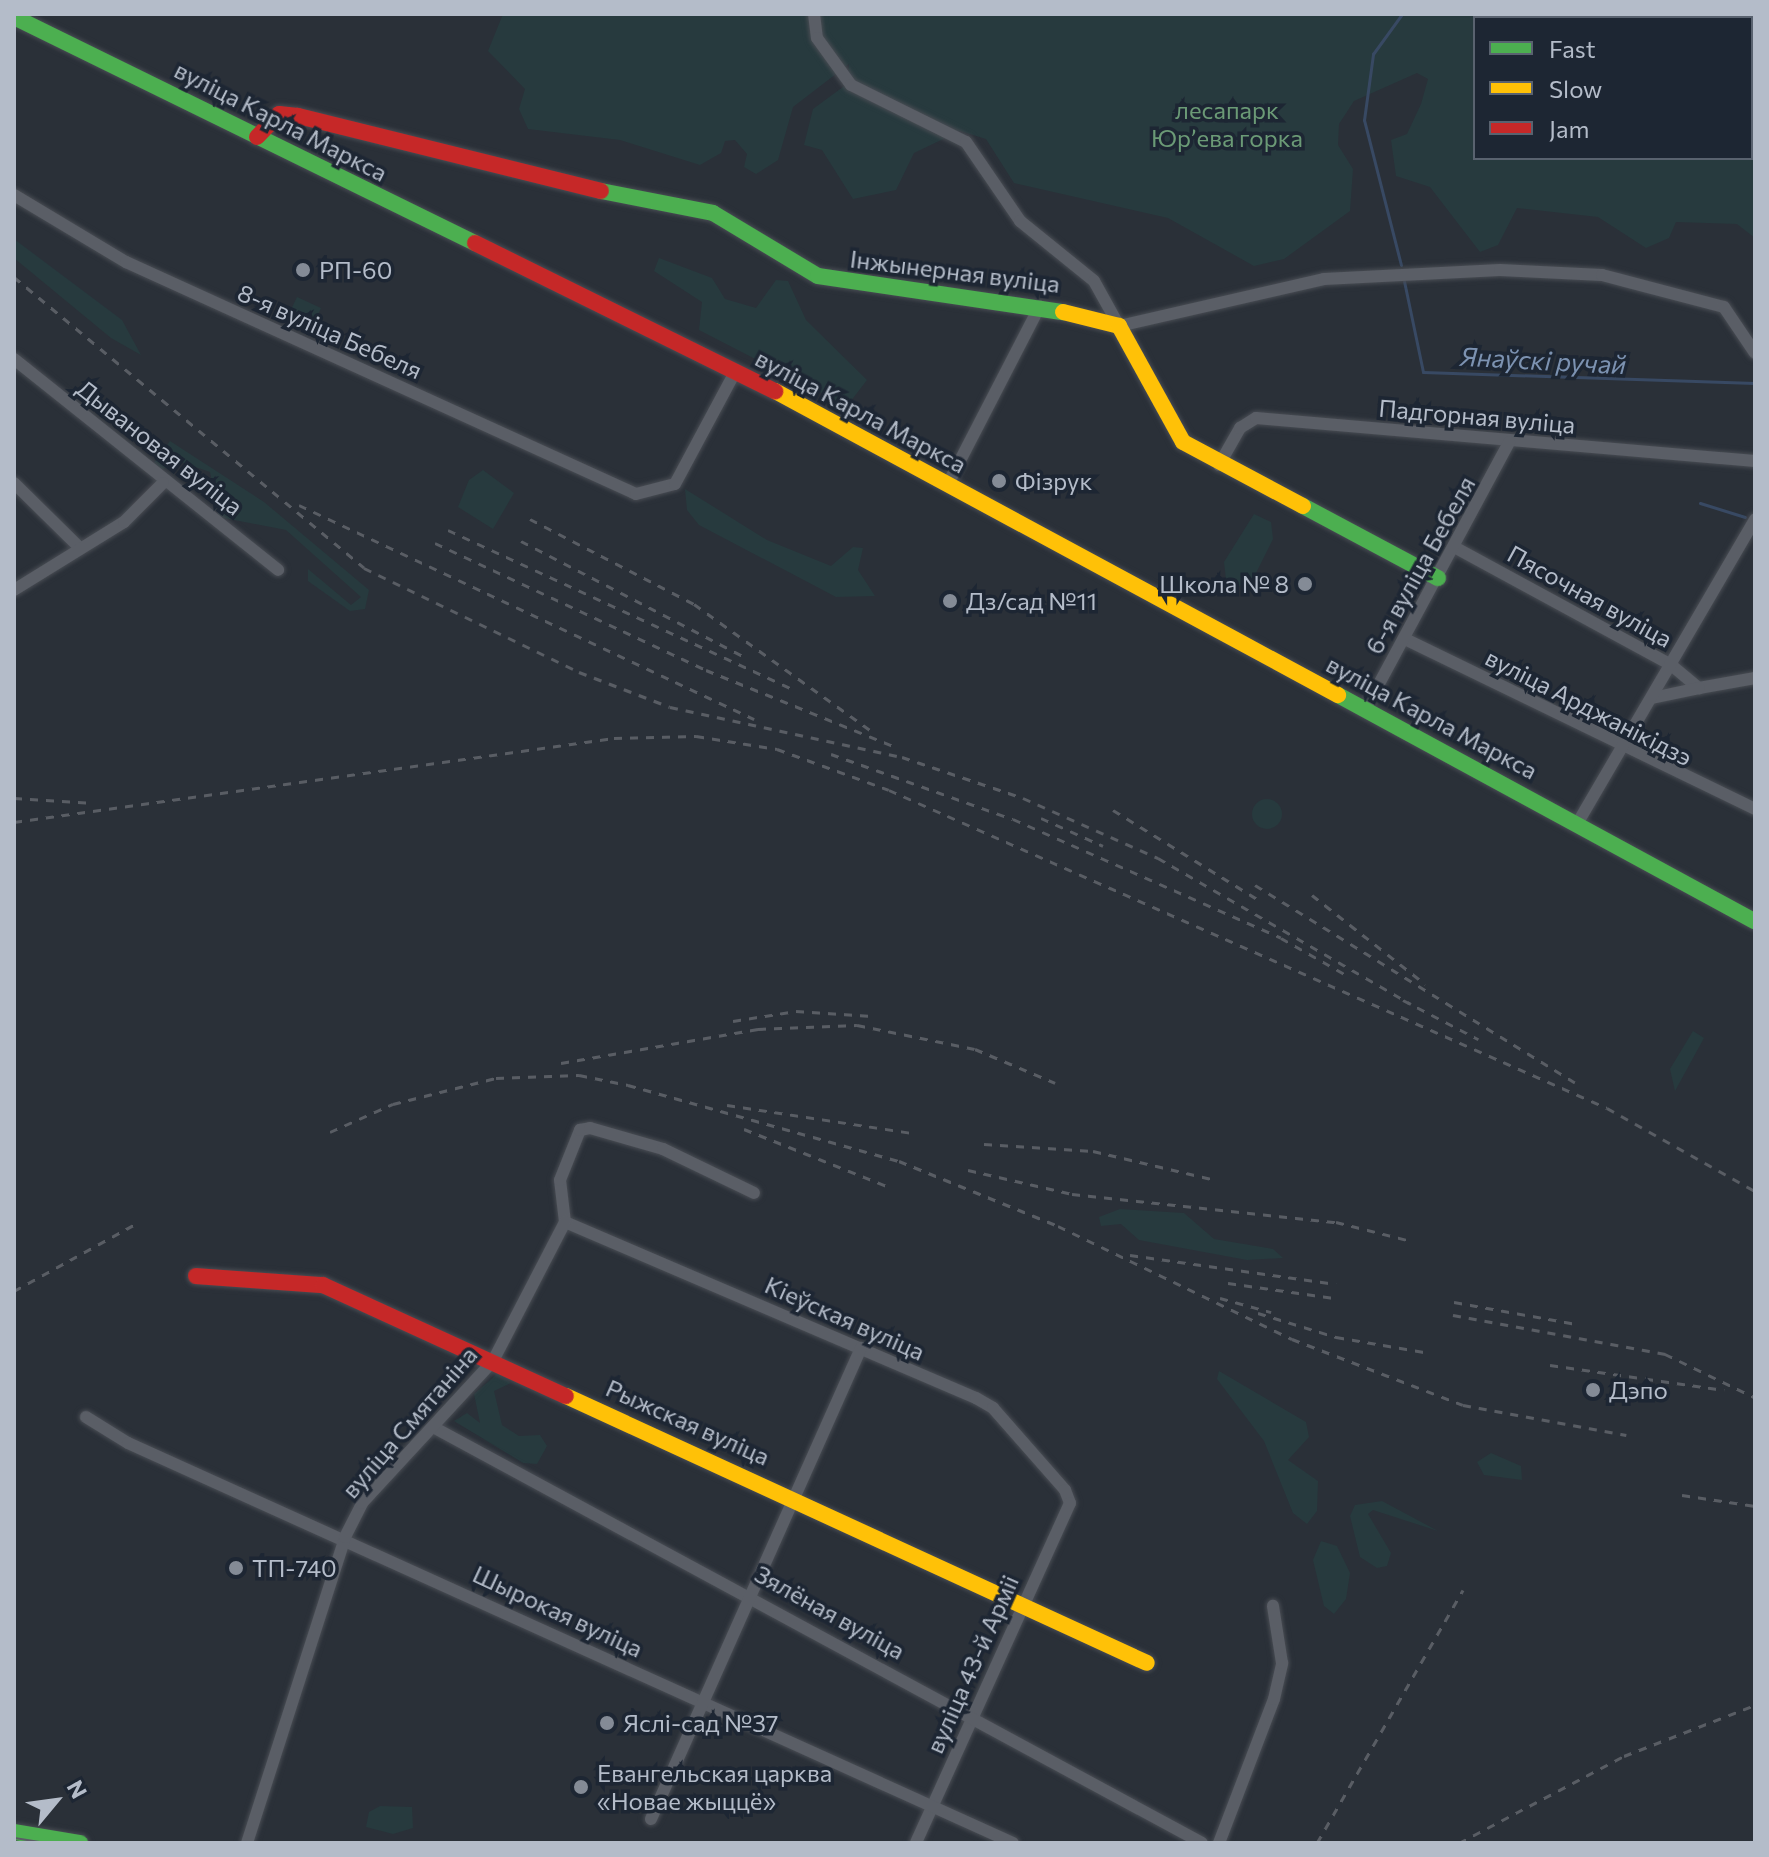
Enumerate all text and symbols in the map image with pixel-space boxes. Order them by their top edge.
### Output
legend [1473,16,1753,160]
text: Fast [1549,34,1596,63]
street label: вуліца Карла Маркса [170,55,392,187]
text: Slow [1549,74,1602,103]
park label: лесапарк Юрʼева горка [1151,96,1303,152]
text: Jam [1549,114,1589,143]
street label: Інжынерная вуліца [848,244,1062,298]
place label: РП-60 [319,256,392,284]
marker: РП-60 [294,261,312,279]
street label: 8-я вуліца Бебеля [233,277,427,385]
water label: Янаўскі ручай [1459,340,1627,380]
street label: вуліца Карла Маркса [751,343,971,479]
street label: Дывановая вуліца [71,373,249,521]
street label: Падгорная вуліца [1378,393,1576,439]
place label: Фізрук [1015,467,1092,495]
street label: 6-я вуліца Бебеля [1359,471,1481,659]
marker: Фізрук [990,472,1008,490]
street label: Пясочная вуліца [1503,539,1677,653]
place label: Школа № 8 [1159,570,1289,598]
marker: Школа № 8 [1296,575,1314,593]
place label: Дз/сад №11 [966,587,1097,615]
marker: Дз/сад №11 [941,592,959,610]
street label: вуліца Арджанікідзэ [1481,642,1697,772]
street label: вуліца Карла Маркса [1322,649,1542,785]
street label: Кіеўская вуліца [761,1270,929,1366]
street label: вуліца Смятаніна [335,1340,483,1504]
street label: Рыжская вуліца [602,1373,774,1471]
place label: Дэпо [1609,1376,1668,1404]
marker: Дэпо [1584,1381,1602,1399]
place label: ТП-740 [252,1554,337,1582]
marker: ТП-740 [227,1559,245,1577]
street label: Шырокая вуліца [469,1559,647,1663]
street label: Зялёная вуліца [750,1559,910,1665]
street label: вуліца 43-й Арміі [920,1570,1024,1758]
place label: Яслі-сад №37 [623,1709,778,1737]
marker: Яслі-сад №37 [598,1714,616,1732]
place label: Евангельская царква «Новае жыццё» [597,1759,832,1815]
north arrow [16,1761,96,1841]
text: N [62,1775,93,1803]
marker: Евангельская царква «Новае жыццё» [572,1778,590,1796]

